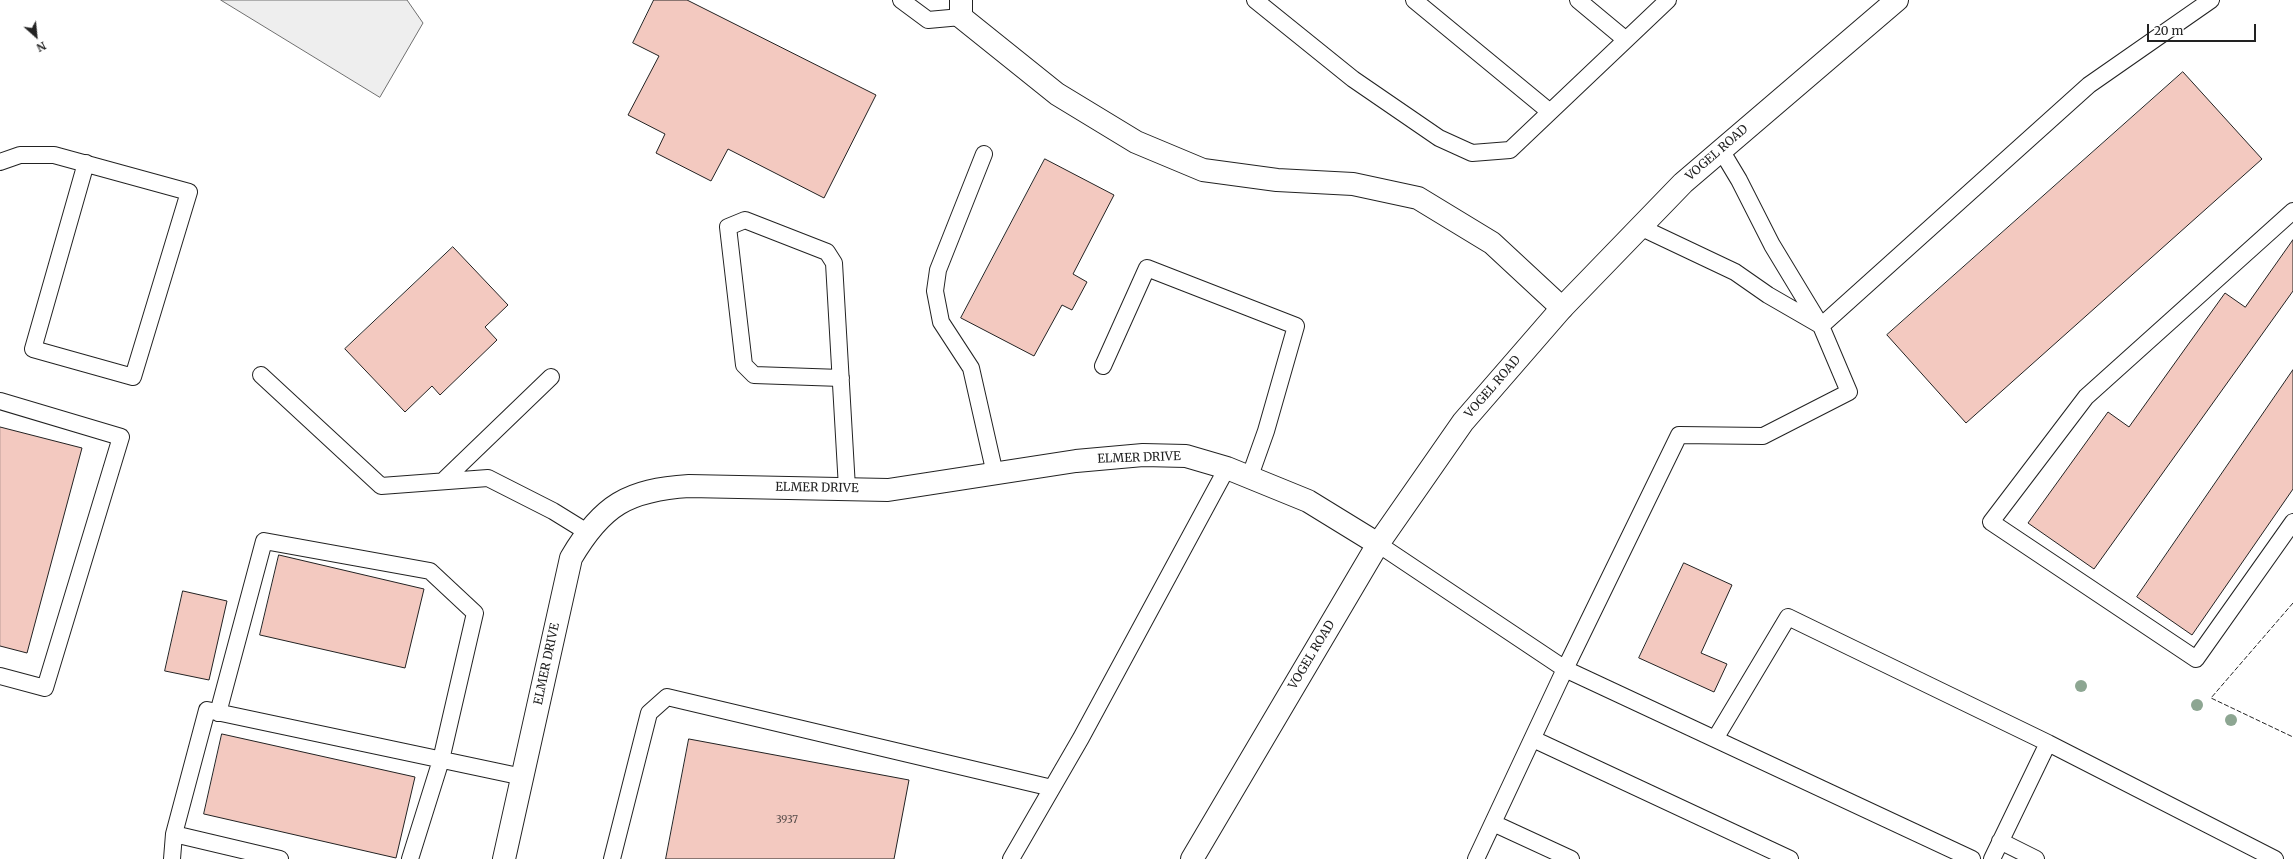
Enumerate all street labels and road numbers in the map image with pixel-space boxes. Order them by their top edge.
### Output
street label: VOGEL ROAD [1683,122,1751,184]
street label: VOGEL ROAD [1462,353,1524,421]
street label: ELMER DRIVE [1097,449,1181,467]
street label: ELMER DRIVE [775,480,859,496]
street label: VOGEL ROAD [1286,618,1338,692]
street label: ELMER DRIVE [531,622,563,706]

